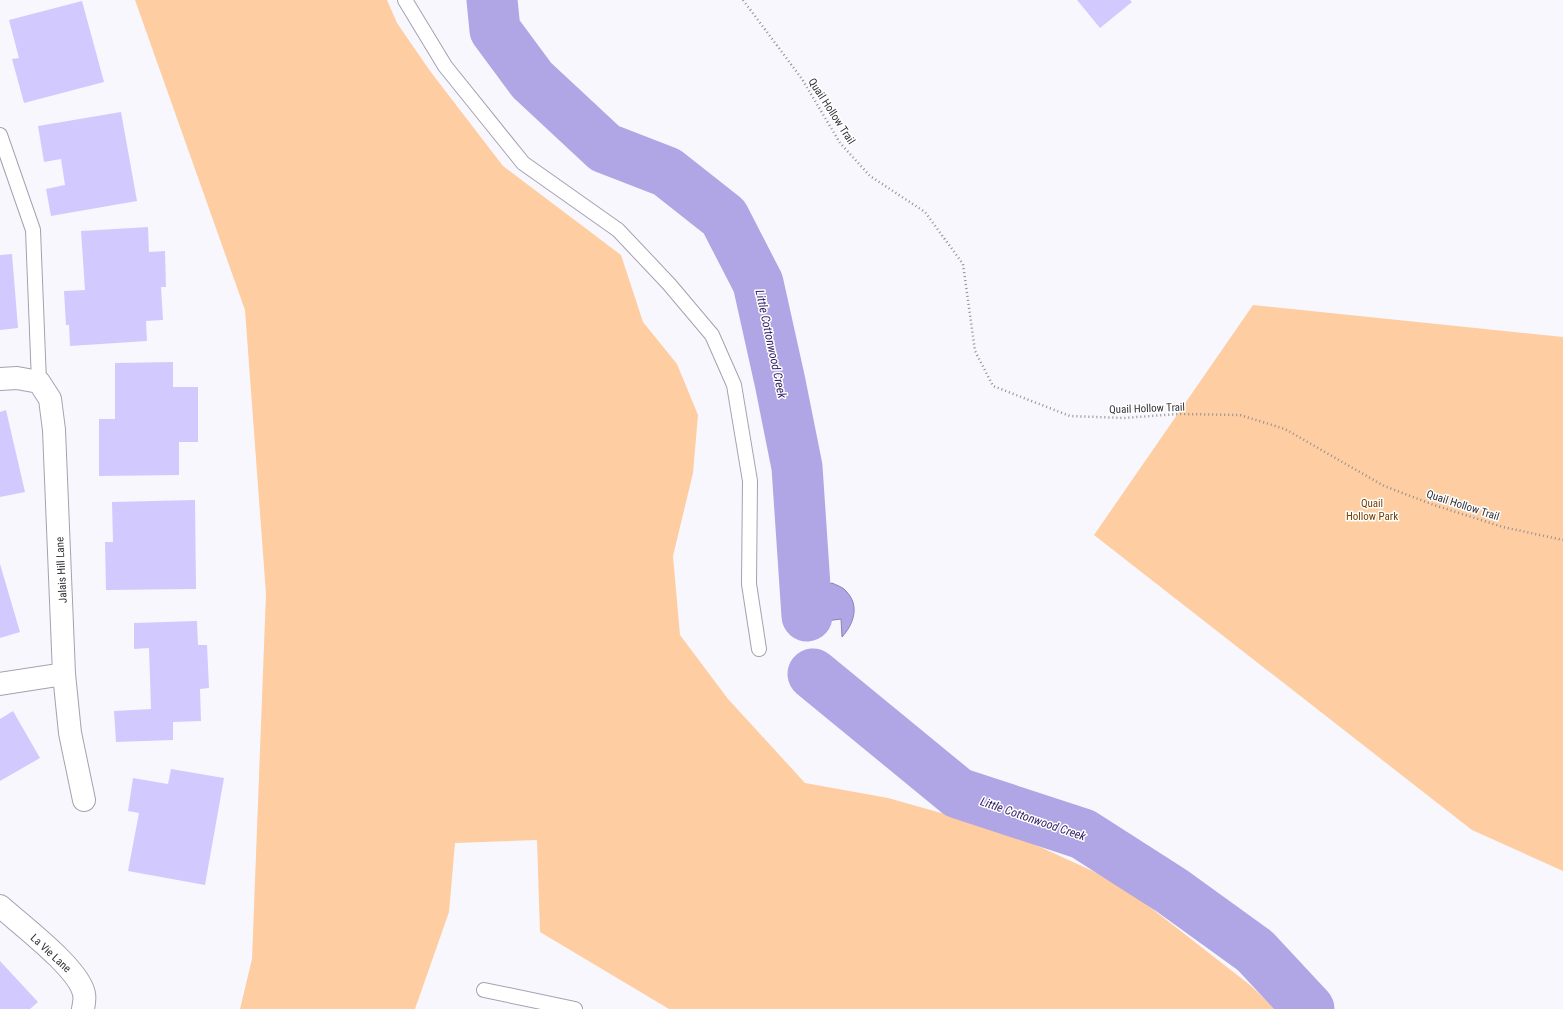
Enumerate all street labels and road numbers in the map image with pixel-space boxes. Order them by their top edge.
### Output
street label: Quail Hollow Trail [805,76,858,147]
street label: Quail Hollow Trail [1109,401,1185,416]
street label: Quail Hollow Trail [1425,488,1501,523]
street label: Jalais Hill Lane [53,536,70,603]
street label: La Vie Lane [28,931,74,975]

